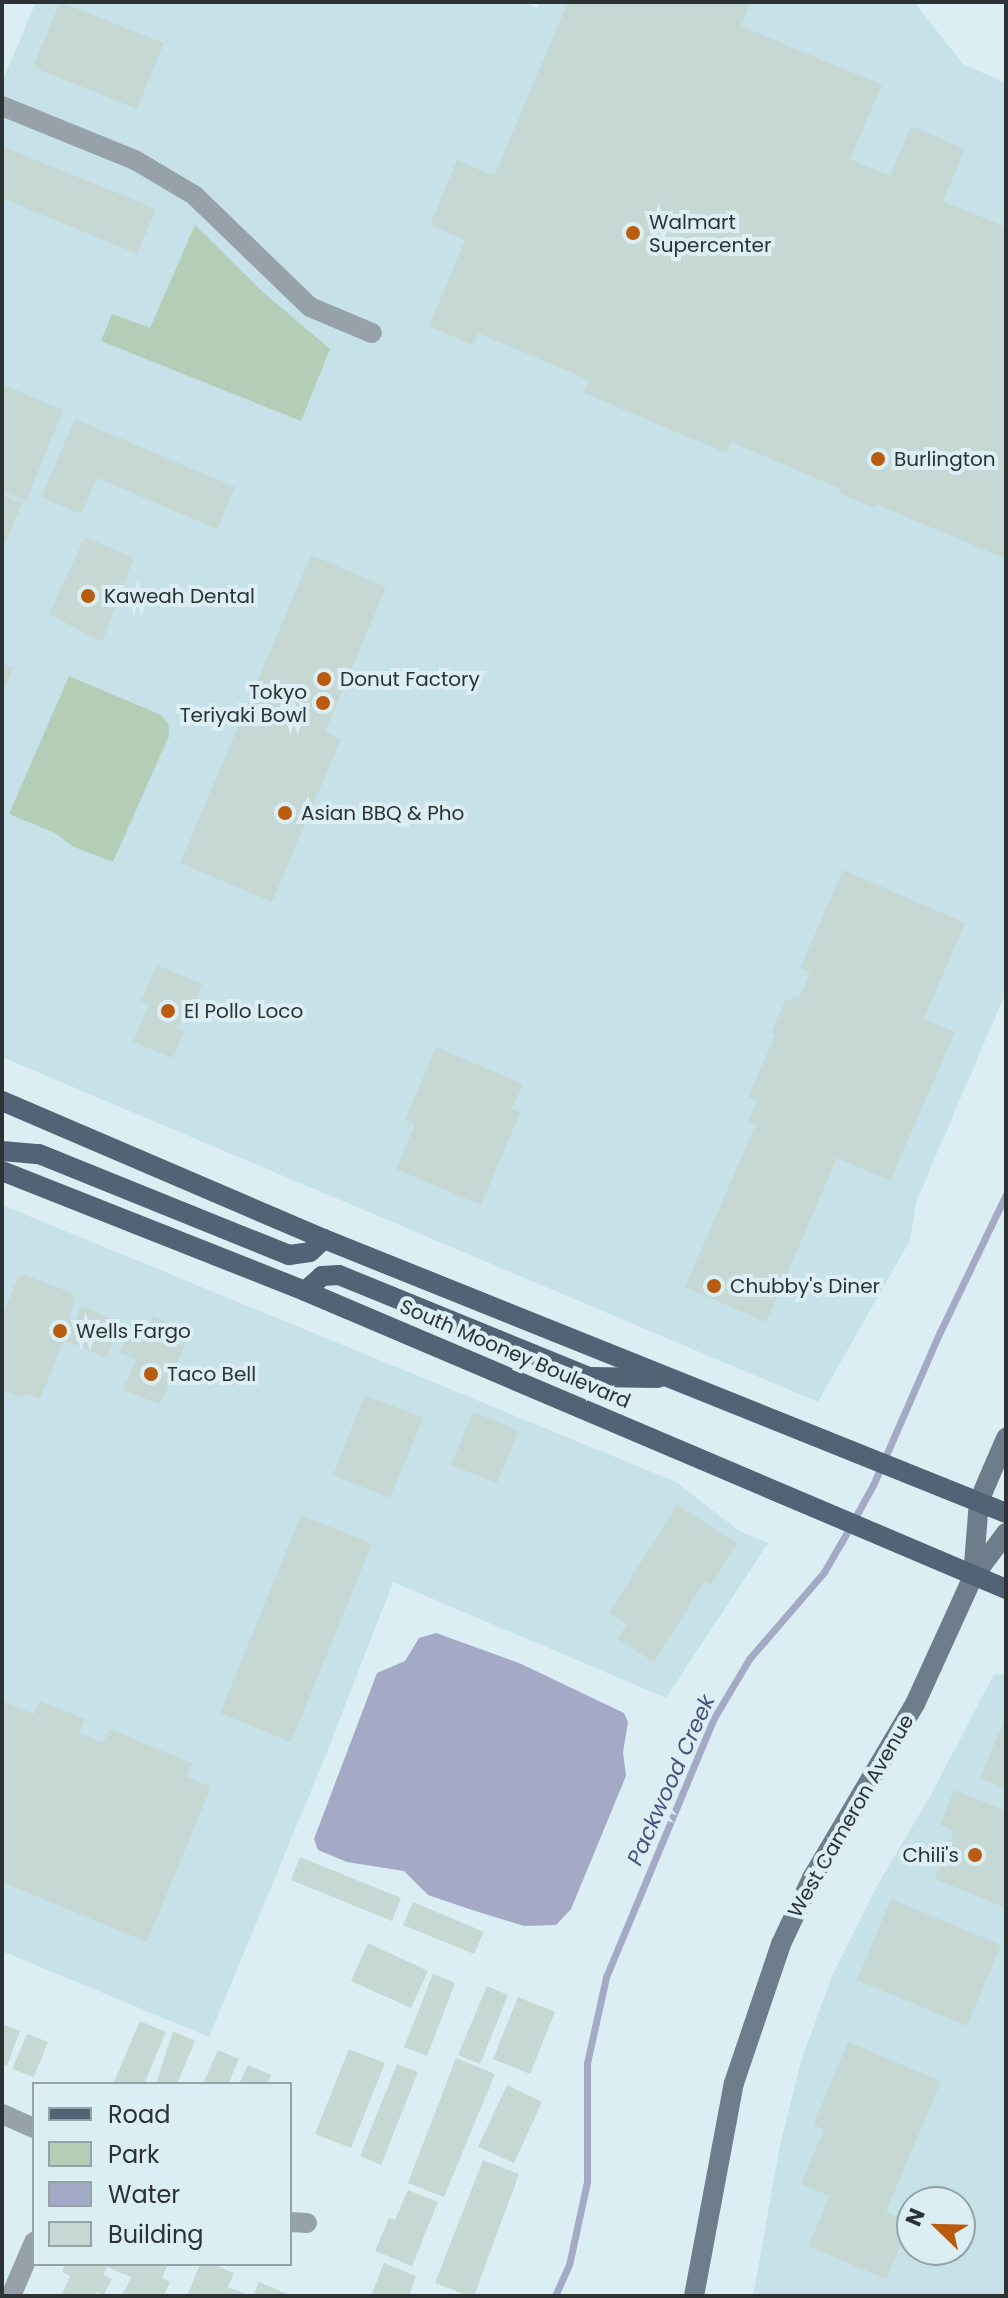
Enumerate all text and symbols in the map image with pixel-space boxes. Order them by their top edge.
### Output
place label: Walmart Supercenter [649,210,771,257]
marker: Walmart Supercenter [624,224,642,242]
place label: Burlington [894,447,996,471]
marker: Burlington [869,450,887,468]
place label: Kaweah Dental [104,584,255,608]
marker: Kaweah Dental [79,587,97,605]
place label: Donut Factory [340,667,480,691]
marker: Donut Factory [315,670,333,688]
place label: Tokyo Teriyaki Bowl [180,680,307,727]
marker: Tokyo Teriyaki Bowl [314,694,332,712]
place label: Asian BBQ & Pho [301,801,464,825]
marker: Asian BBQ & Pho [276,804,294,822]
place label: El Pollo Loco [184,999,303,1023]
marker: El Pollo Loco [159,1002,177,1020]
place label: Chubby's Diner [730,1274,880,1298]
marker: Chubby's Diner [705,1277,723,1295]
street label: South Mooney Boulevard [396,1294,634,1414]
place label: Wells Fargo [76,1319,191,1343]
marker: Wells Fargo [51,1322,69,1340]
place label: Taco Bell [167,1362,256,1386]
marker: Taco Bell [142,1365,160,1383]
water label: Packwood Creek [622,1691,720,1869]
street label: West Cameron Avenue [783,1710,919,1922]
place label: Chili's [902,1843,959,1867]
marker: Chili's [966,1846,984,1864]
legend [32,2082,292,2266]
text: Road [108,2098,170,2131]
text: Park [108,2138,159,2171]
text: Water [108,2178,180,2211]
north arrow [896,2186,976,2266]
text: N [898,2204,933,2231]
text: Building [108,2218,204,2251]

